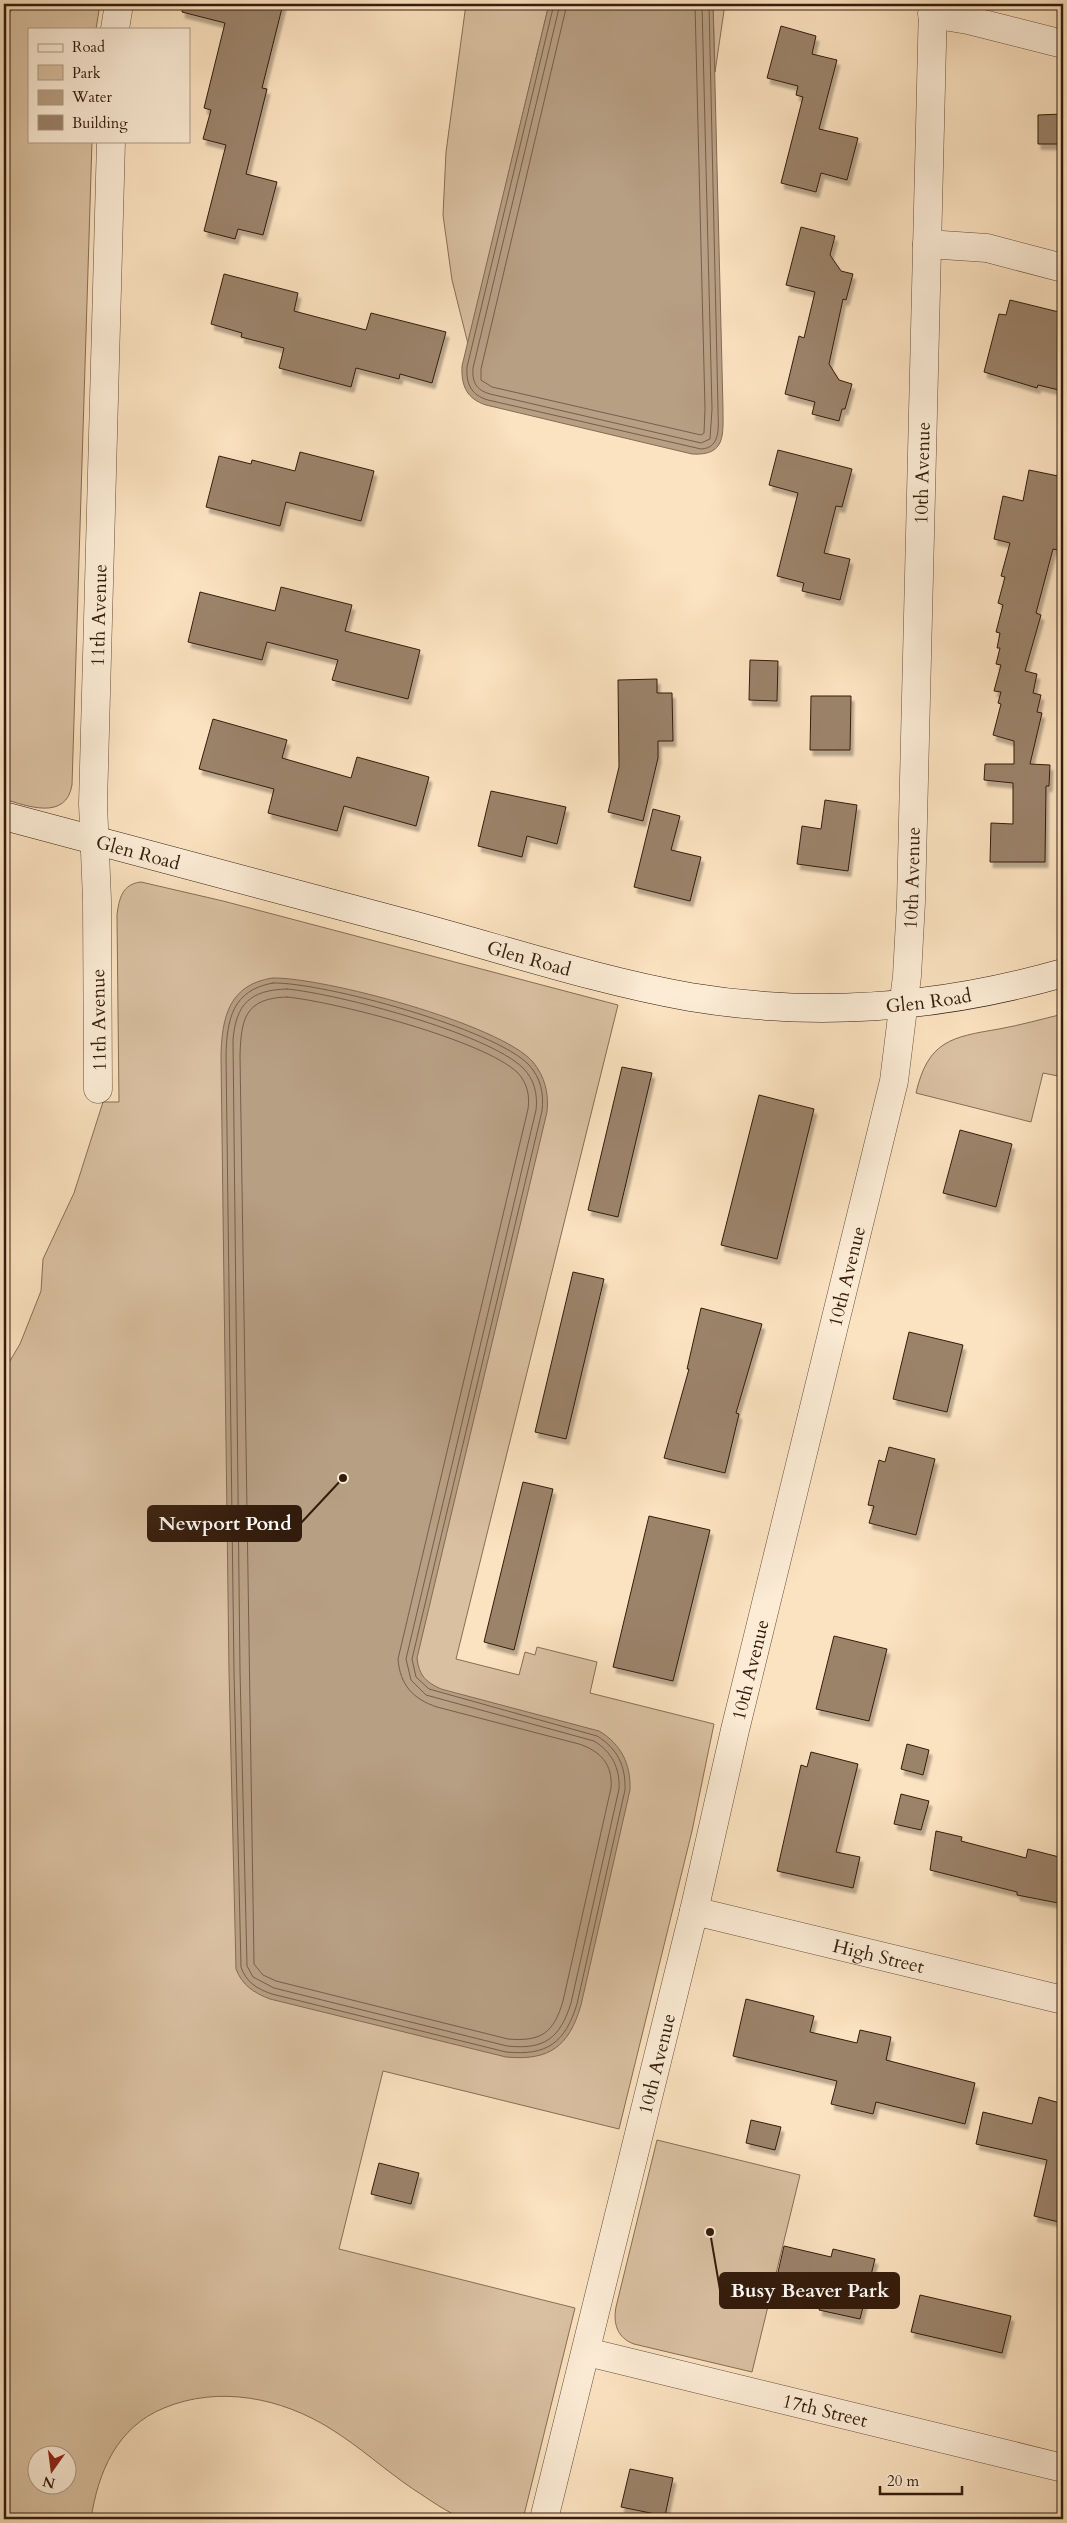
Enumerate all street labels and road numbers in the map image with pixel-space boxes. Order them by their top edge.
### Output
street label: 10th Avenue [908,421,937,525]
street label: 11th Avenue [85,563,114,667]
street label: 10th Avenue [898,826,927,930]
street label: Glen Road [93,829,183,877]
street label: Glen Road [484,935,574,983]
street label: 11th Avenue [85,968,113,1072]
street label: Glen Road [885,983,974,1019]
street label: 10th Avenue [822,1223,872,1329]
street label: 10th Avenue [726,1617,776,1723]
street label: High Street [830,1933,927,1980]
street label: 10th Avenue [632,2011,682,2117]
street label: 17th Street [780,2388,870,2434]

